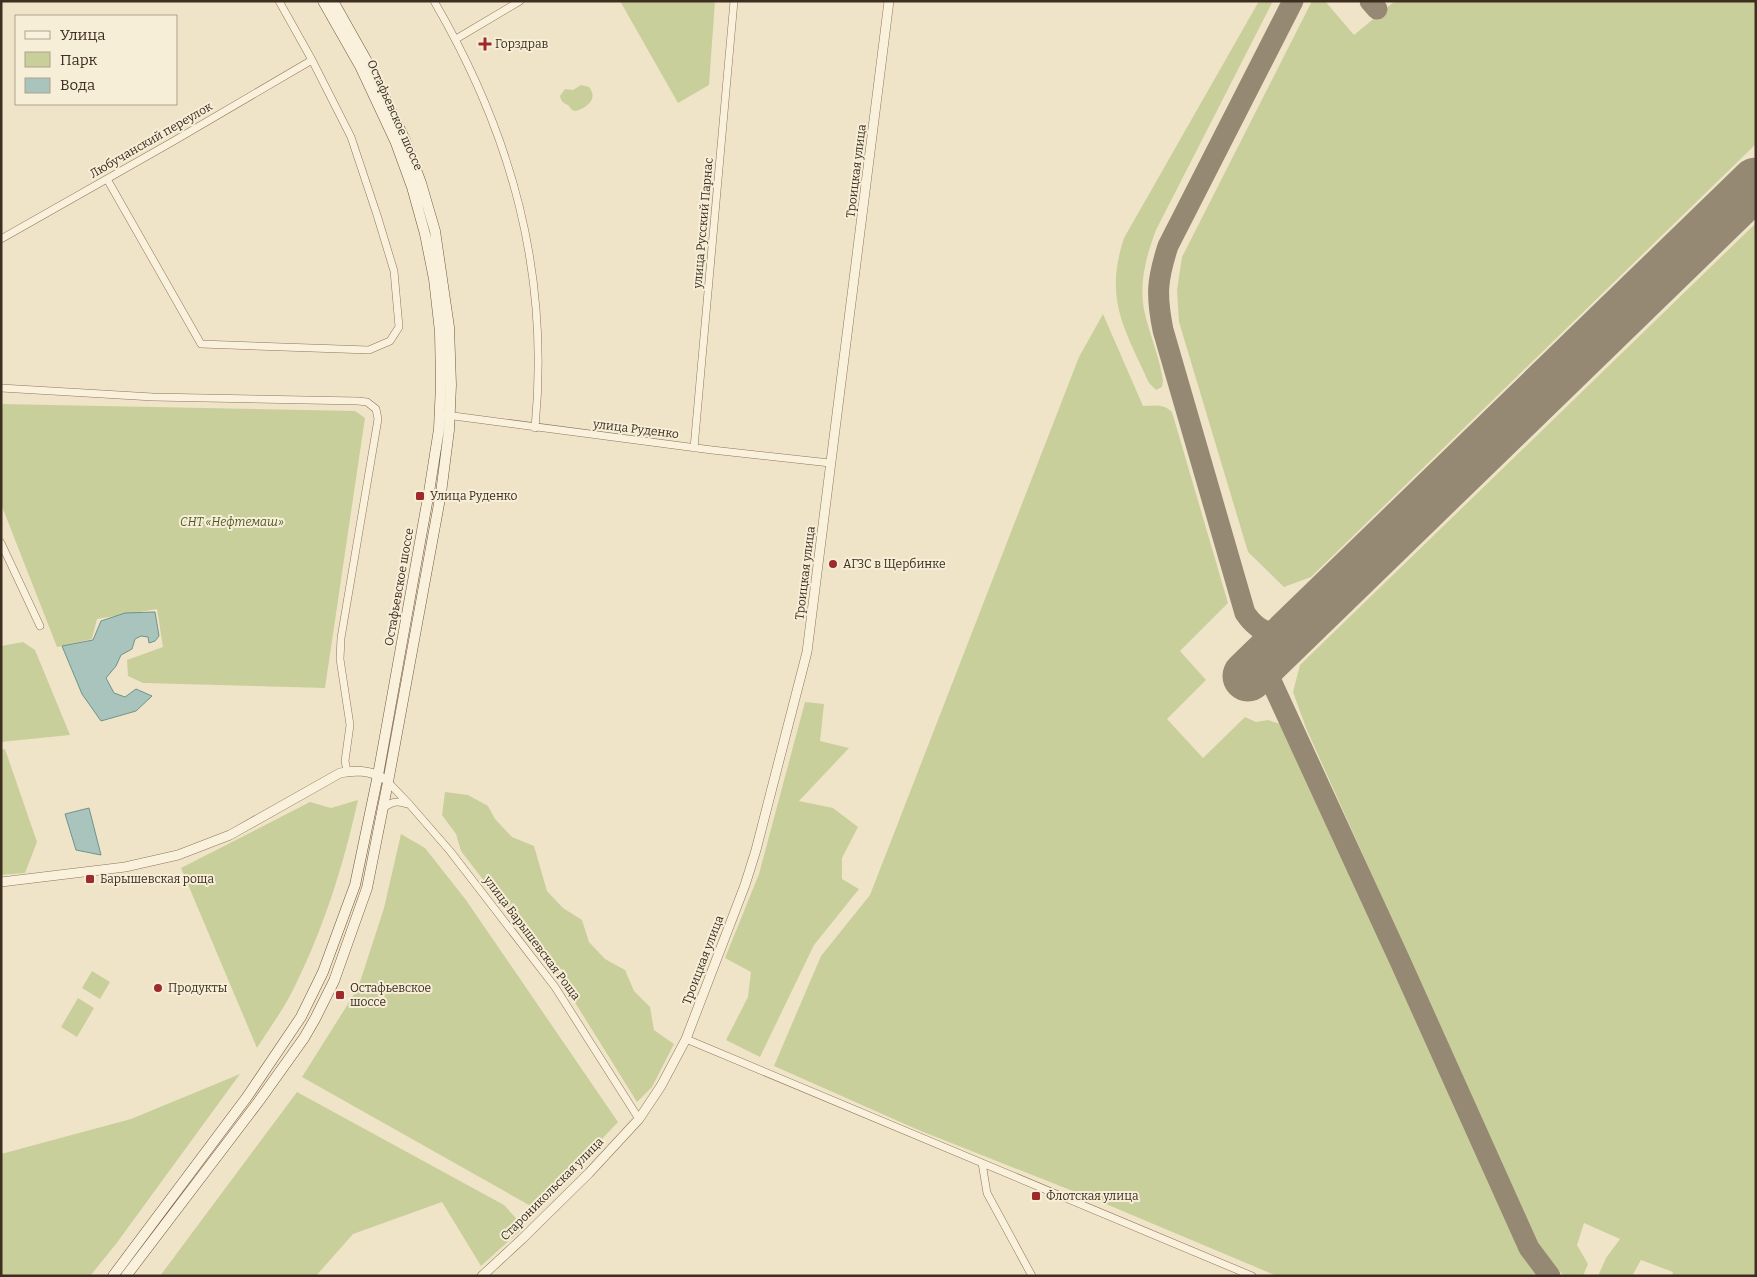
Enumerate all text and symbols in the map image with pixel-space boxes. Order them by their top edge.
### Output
legend [15,15,178,105]
text: Улица [60,26,106,44]
place label: Горздрав [495,37,548,51]
marker: Горздрав [479,38,491,50]
text: Парк [60,51,98,69]
street label: Остафьевское шоссе [364,58,426,172]
text: Вода [60,76,95,94]
street label: Любучанский переулок [87,99,215,181]
street label: Троицкая улица [843,123,869,219]
street label: улица Русский Парнас [690,157,716,290]
street label: улица Руденко [591,417,680,441]
place label: Улица Руденко [430,489,517,503]
marker: Улица Руденко [414,490,426,502]
park label: СНТ «Нефтемаш» [180,515,284,529]
street label: Троицкая улица [792,525,818,621]
street label: Остафьевское шоссе [382,527,416,647]
place label: АГЗС в Щербинке [843,557,945,571]
marker: АГЗС в Щербинке [827,558,839,570]
place label: Барышевская роща [100,872,215,886]
street label: улица Барышевская Роща [480,872,584,1003]
marker: Барышевская роща [84,873,96,885]
street label: Троицкая улица [680,913,727,1007]
place label: Продукты [168,981,228,995]
place label: Остафьевское шоссе [350,981,431,1009]
marker: Продукты [152,982,164,994]
marker: Остафьевское шоссе [334,989,346,1001]
street label: Староникольская улица [498,1134,607,1243]
place label: Флотская улица [1046,1189,1139,1203]
marker: Флотская улица [1030,1190,1042,1202]

